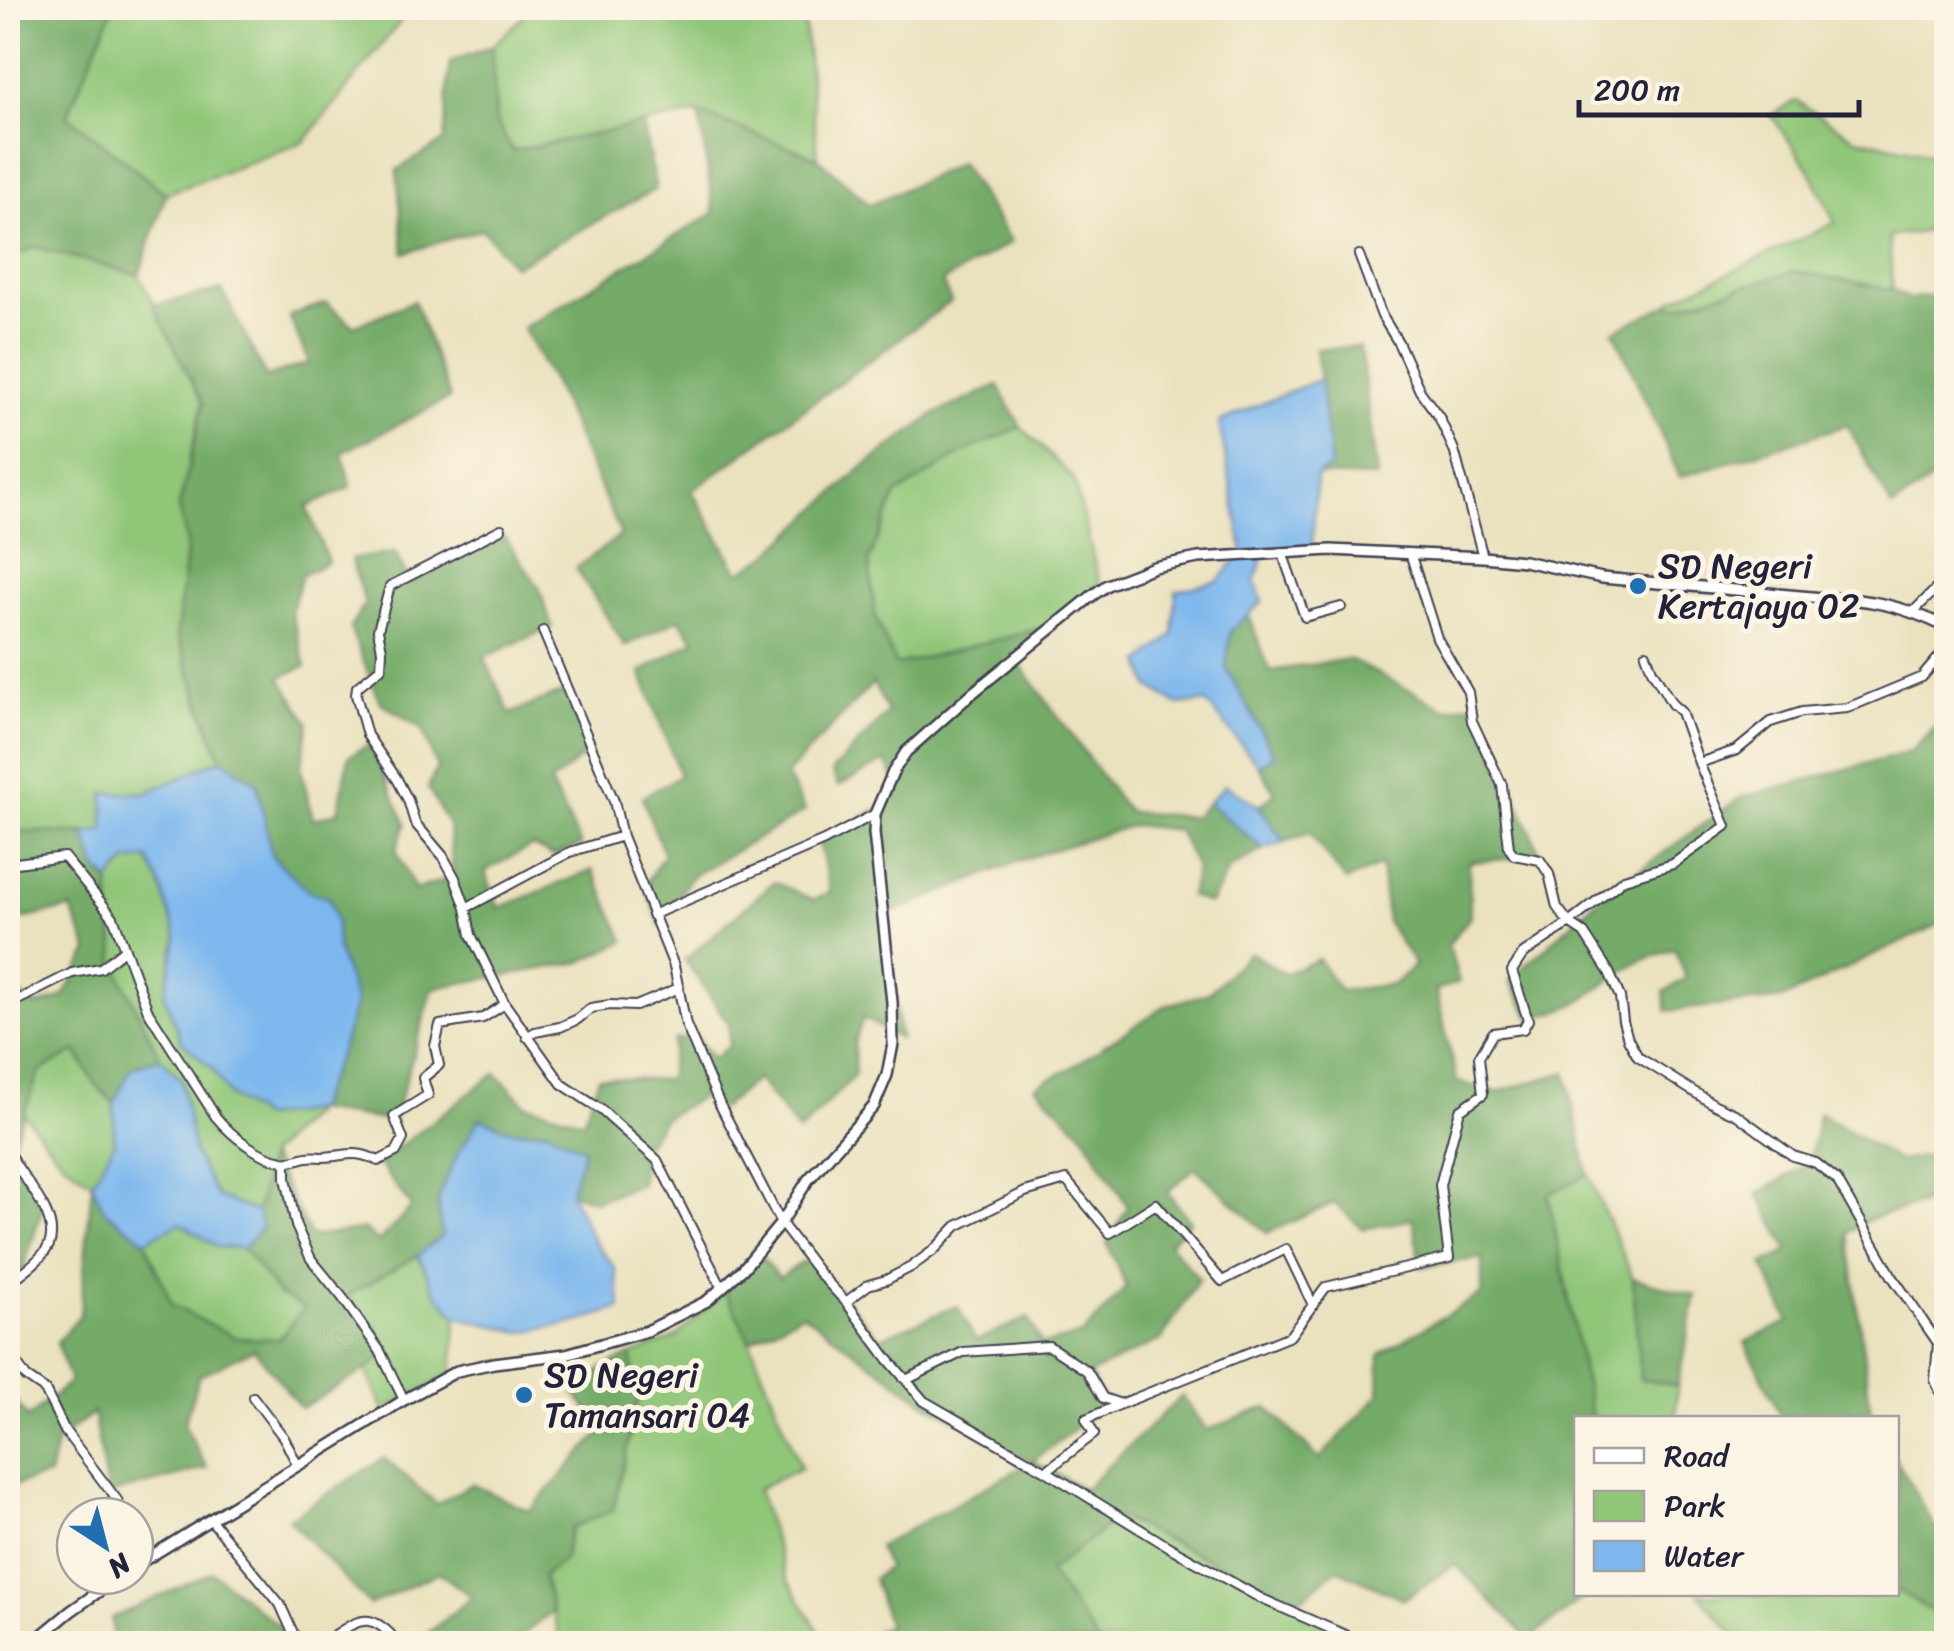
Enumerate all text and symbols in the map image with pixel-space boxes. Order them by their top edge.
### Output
scale bar [1579,55,1859,117]
text: 200 m [1594,63,1680,117]
place label: SD Negeri Kertajaya 02 [1658,535,1859,637]
marker: SD Negeri Kertajaya 02 [1627,575,1649,597]
place label: SD Negeri Tamansari 04 [544,1344,750,1446]
marker: SD Negeri Tamansari 04 [513,1384,535,1406]
legend [1574,1416,1899,1596]
text: Road [1664,1429,1731,1483]
text: Park [1664,1479,1726,1533]
north arrow [55,1496,155,1596]
text: Water [1664,1529,1745,1583]
text: N [97,1540,142,1592]

